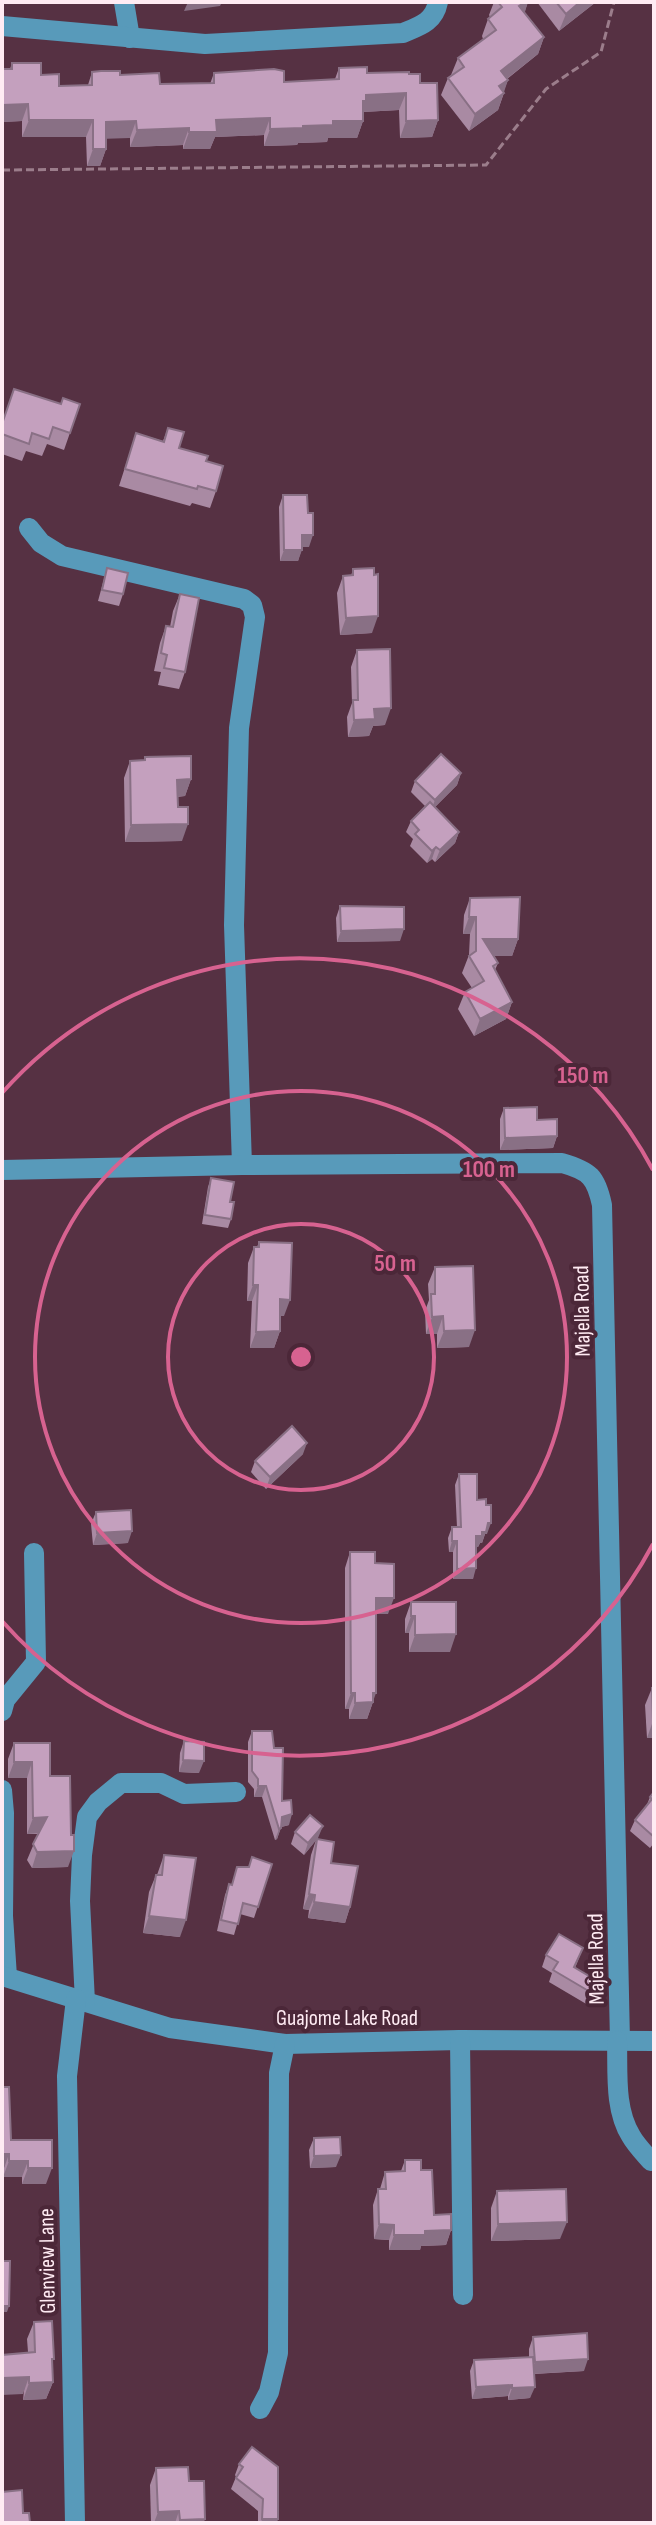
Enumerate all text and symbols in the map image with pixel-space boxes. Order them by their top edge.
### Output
text: 150 m [557,1061,609,1090]
text: 100 m [463,1155,515,1184]
text: 50 m [374,1249,416,1278]
street label: Majella Road [568,1265,597,1357]
centre of rings [287,1343,315,1371]
street label: Majella Road [582,1913,611,2005]
street label: Guajome Lake Road [276,2005,418,2032]
street label: Glenview Lane [33,2208,62,2314]

